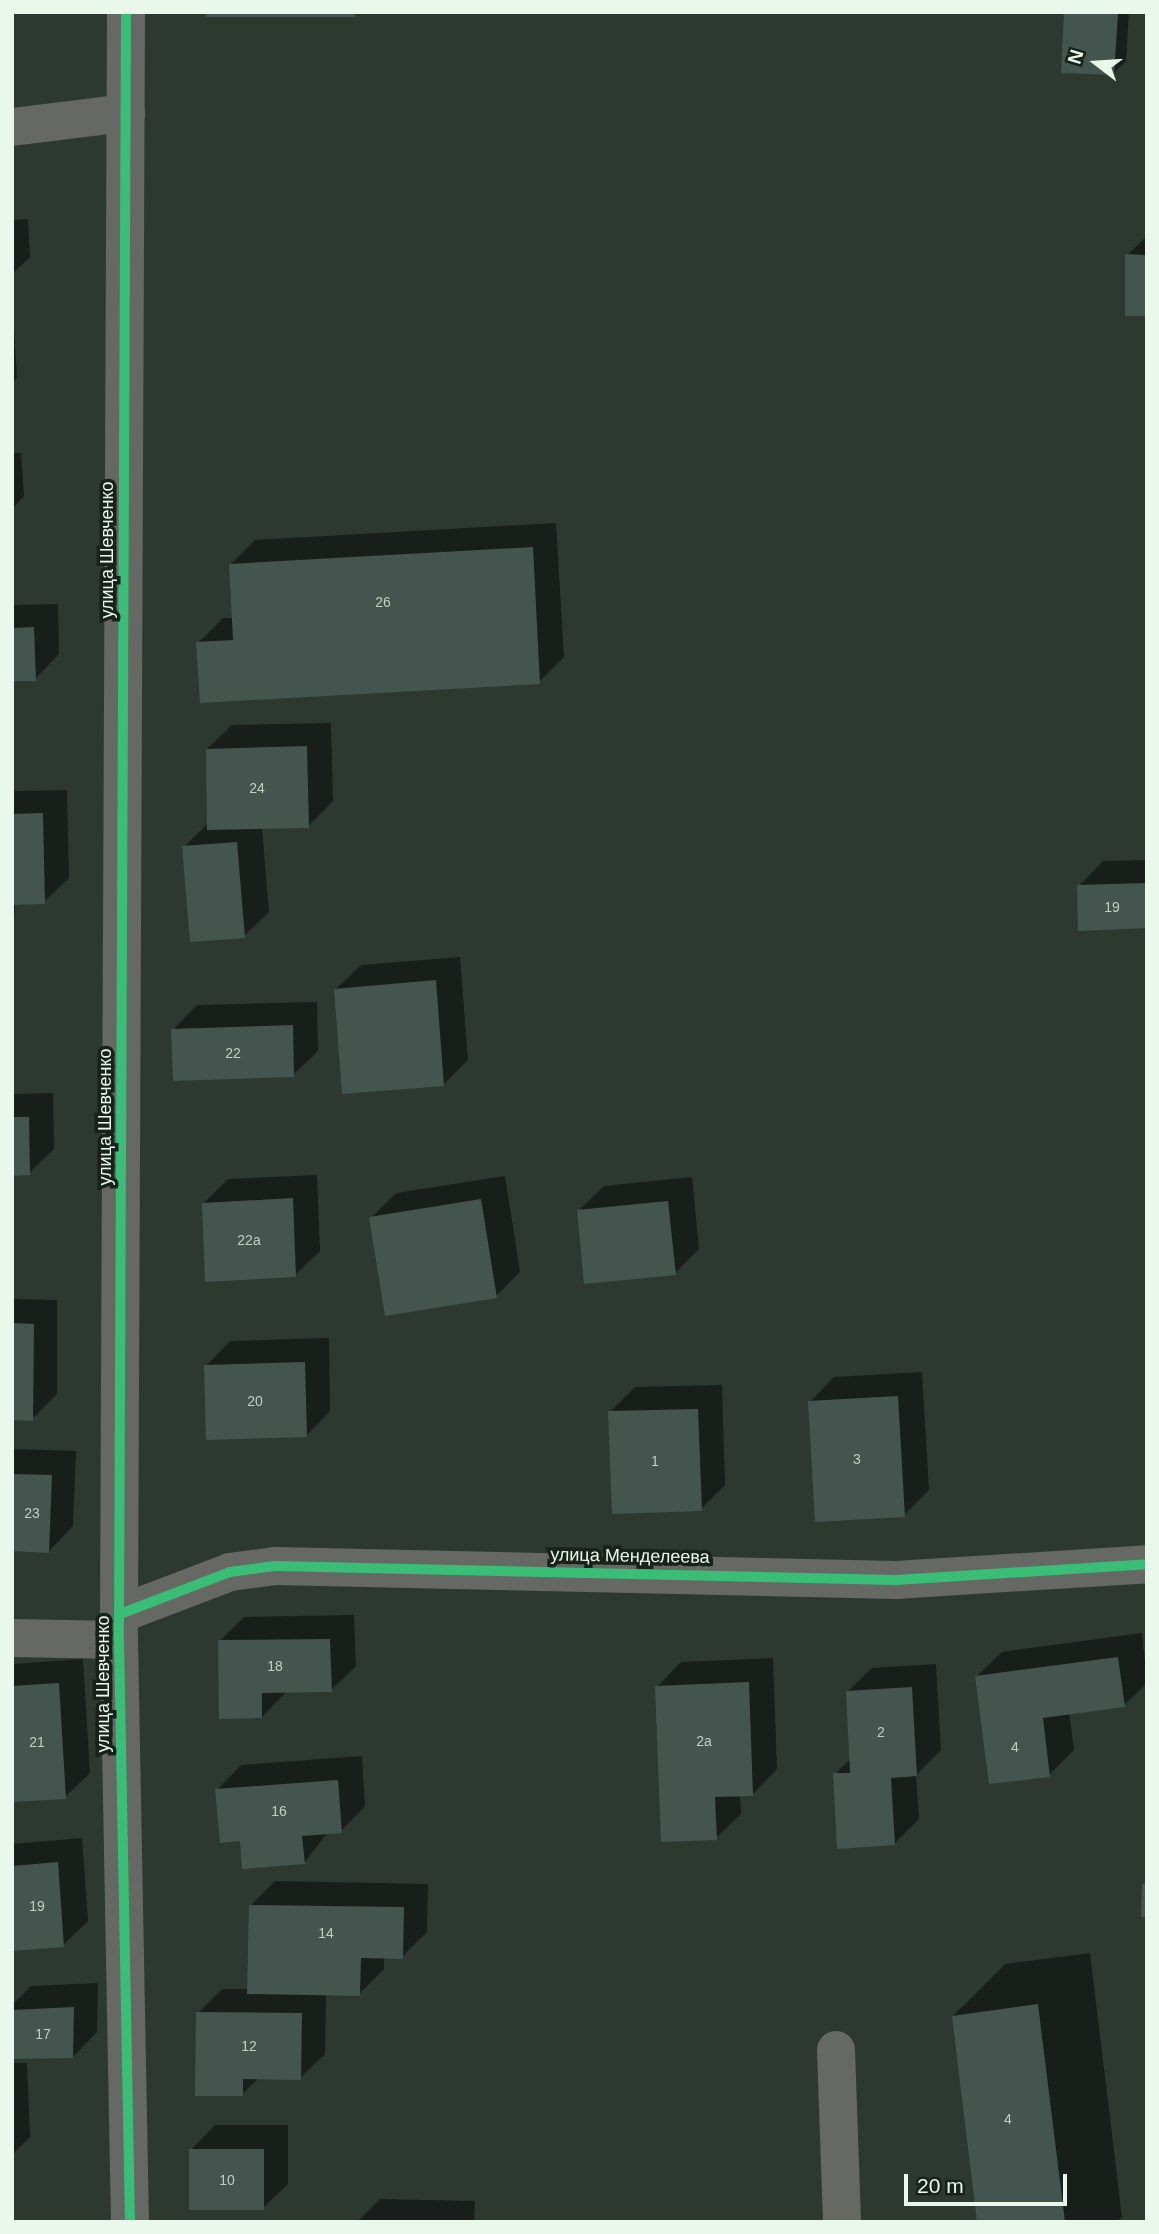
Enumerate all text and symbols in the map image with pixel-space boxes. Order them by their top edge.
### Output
north arrow [1061,28,1131,98]
text: N [1063,47,1087,66]
street label: улица Шевченко [96,481,118,619]
house number: 26 [375,594,391,610]
house number: 24 [249,780,265,796]
house number: 19 [1104,899,1120,915]
house number: 22 [225,1045,241,1061]
street label: улица Шевченко [94,1048,116,1186]
house number: 22а [237,1232,261,1248]
house number: 20 [247,1393,263,1409]
house number: 3 [853,1451,861,1467]
house number: 1 [651,1453,659,1469]
house number: 23 [24,1505,40,1521]
street label: улица Менделеева [550,1544,710,1568]
street label: улица Шевченко [92,1615,114,1753]
house number: 18 [267,1658,283,1674]
house number: 2 [877,1724,885,1740]
house number: 2а [696,1733,712,1749]
house number: 21 [29,1734,45,1750]
house number: 4 [1011,1739,1019,1755]
house number: 16 [271,1803,287,1819]
house number: 19 [29,1898,45,1914]
house number: 14 [318,1925,334,1941]
house number: 17 [35,2026,51,2042]
house number: 12 [241,2038,257,2054]
house number: 4 [1004,2111,1012,2127]
scale bar [907,2160,1070,2204]
house number: 10 [219,2172,235,2188]
text: 20 m [917,2174,964,2197]

